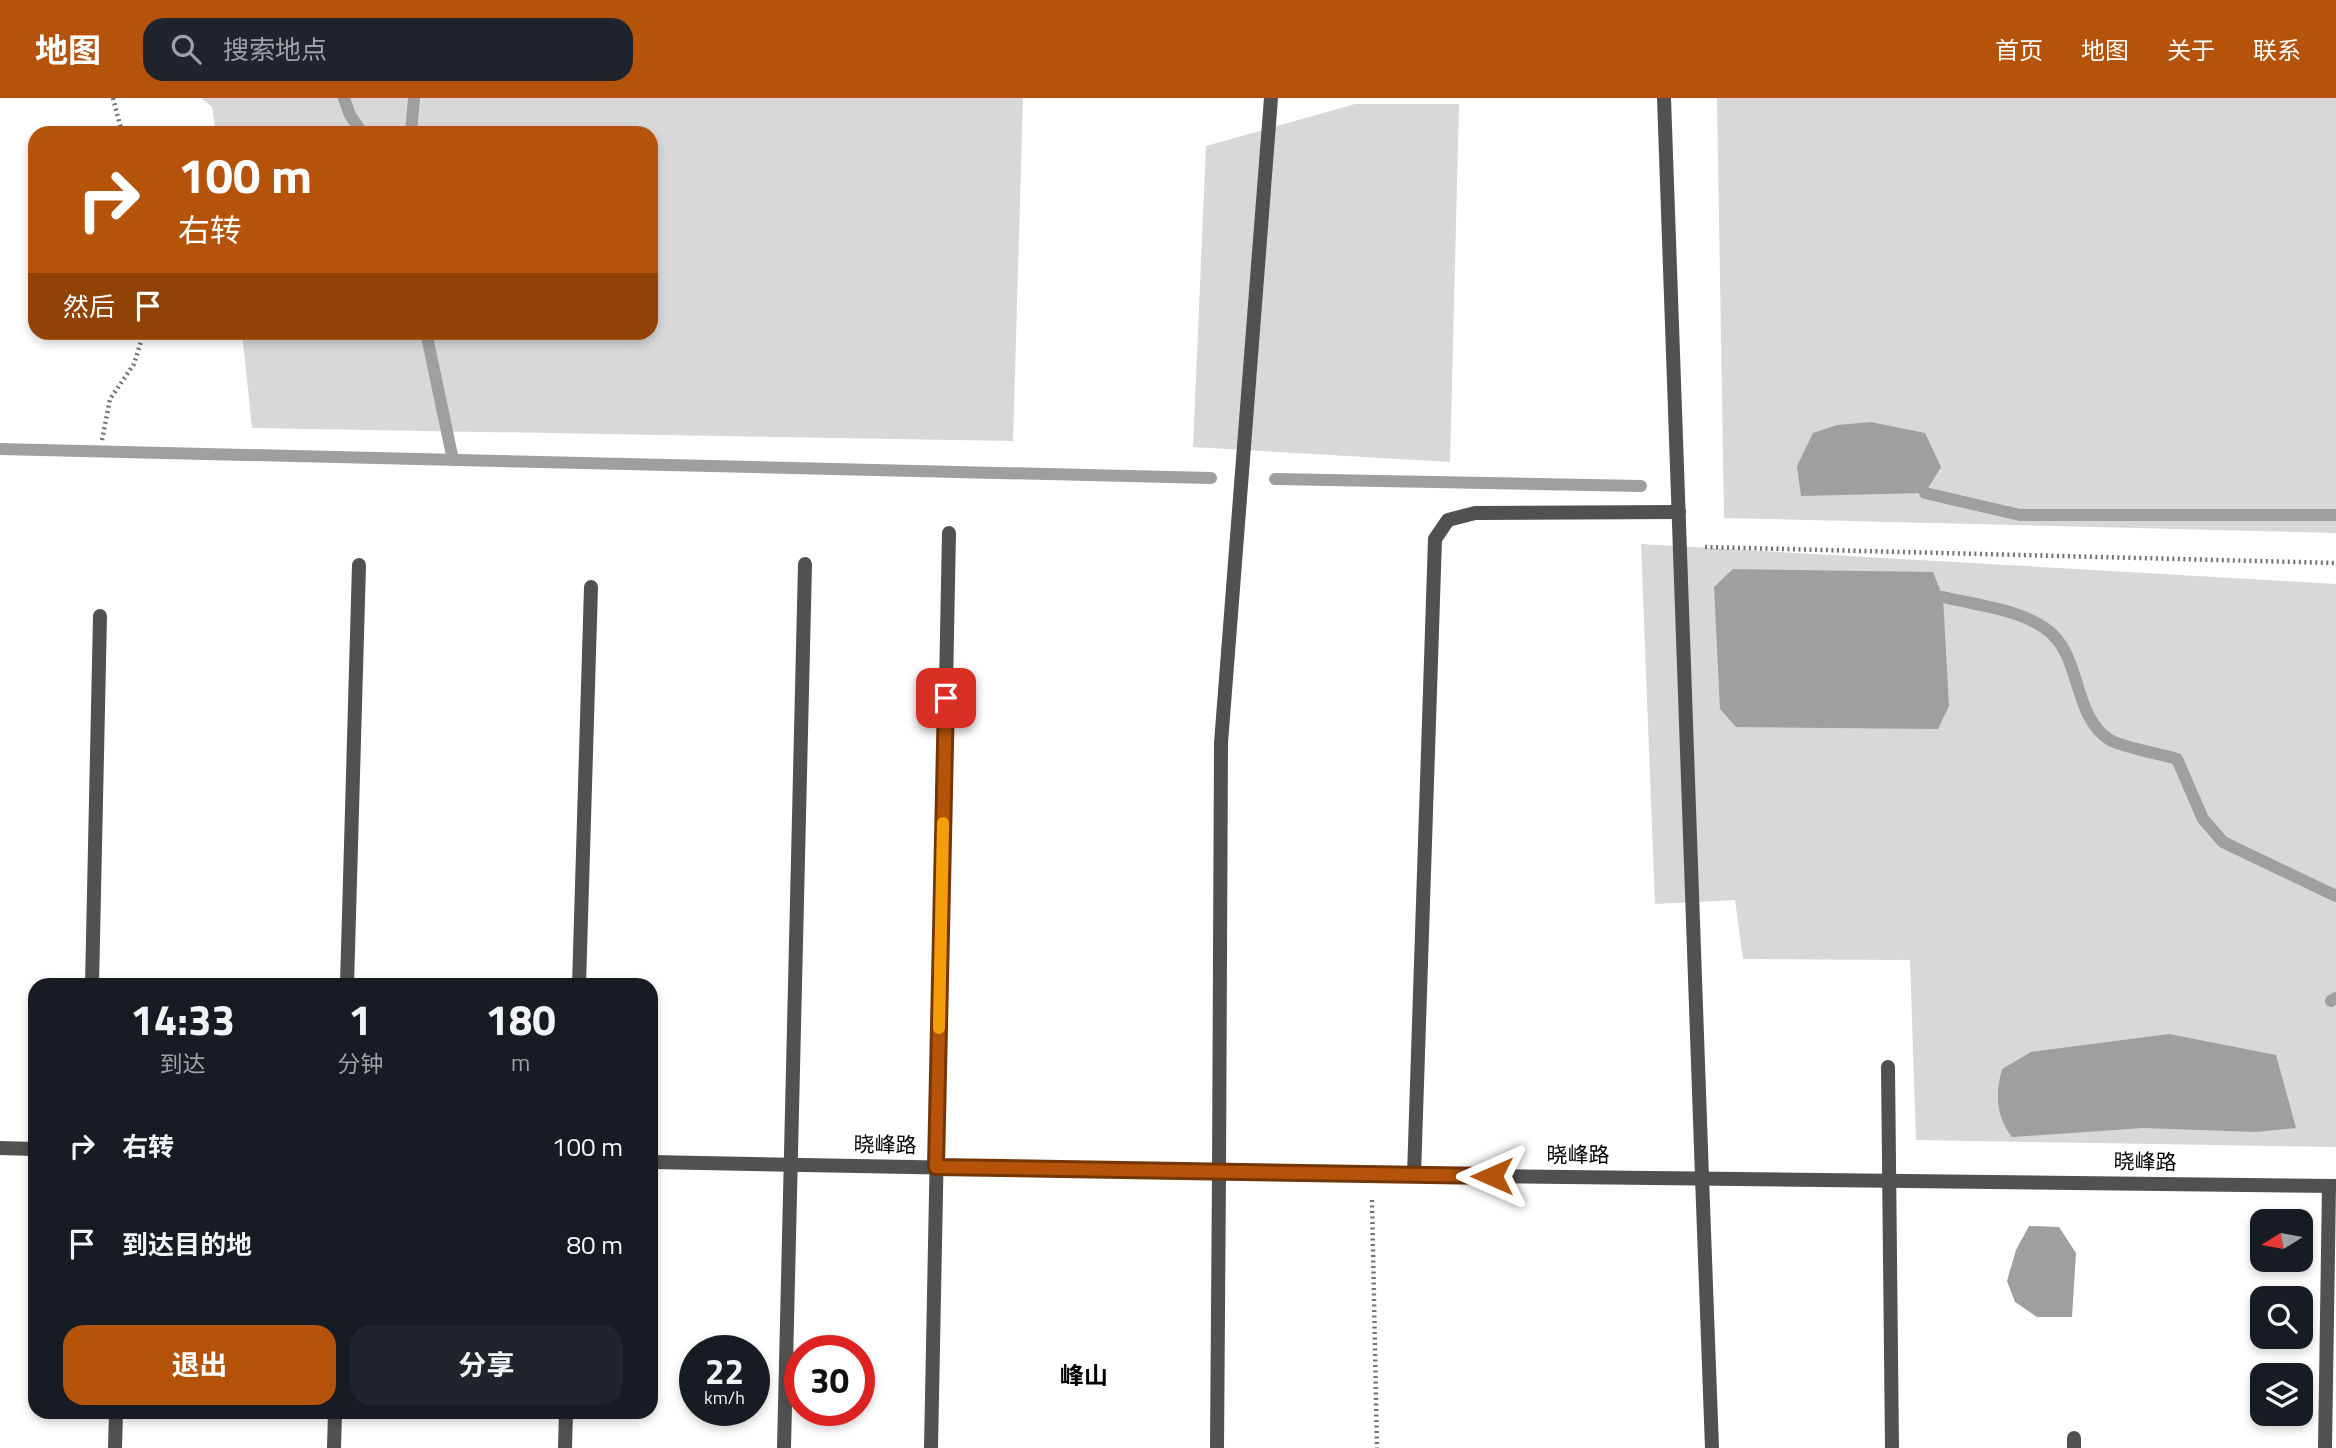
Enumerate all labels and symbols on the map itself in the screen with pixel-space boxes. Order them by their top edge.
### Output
pin [916,668,976,728]
street label: 晓峰路 [853,1127,917,1161]
street label: 晓峰路 [1547,1138,1610,1170]
position arrow [1455,1139,1529,1213]
street label: 晓峰路 [2113,1144,2177,1178]
north arrow [2250,1209,2314,1272]
speed limit sign: 30 [784,1335,875,1426]
district label: 峰山 [1060,1357,1108,1393]

